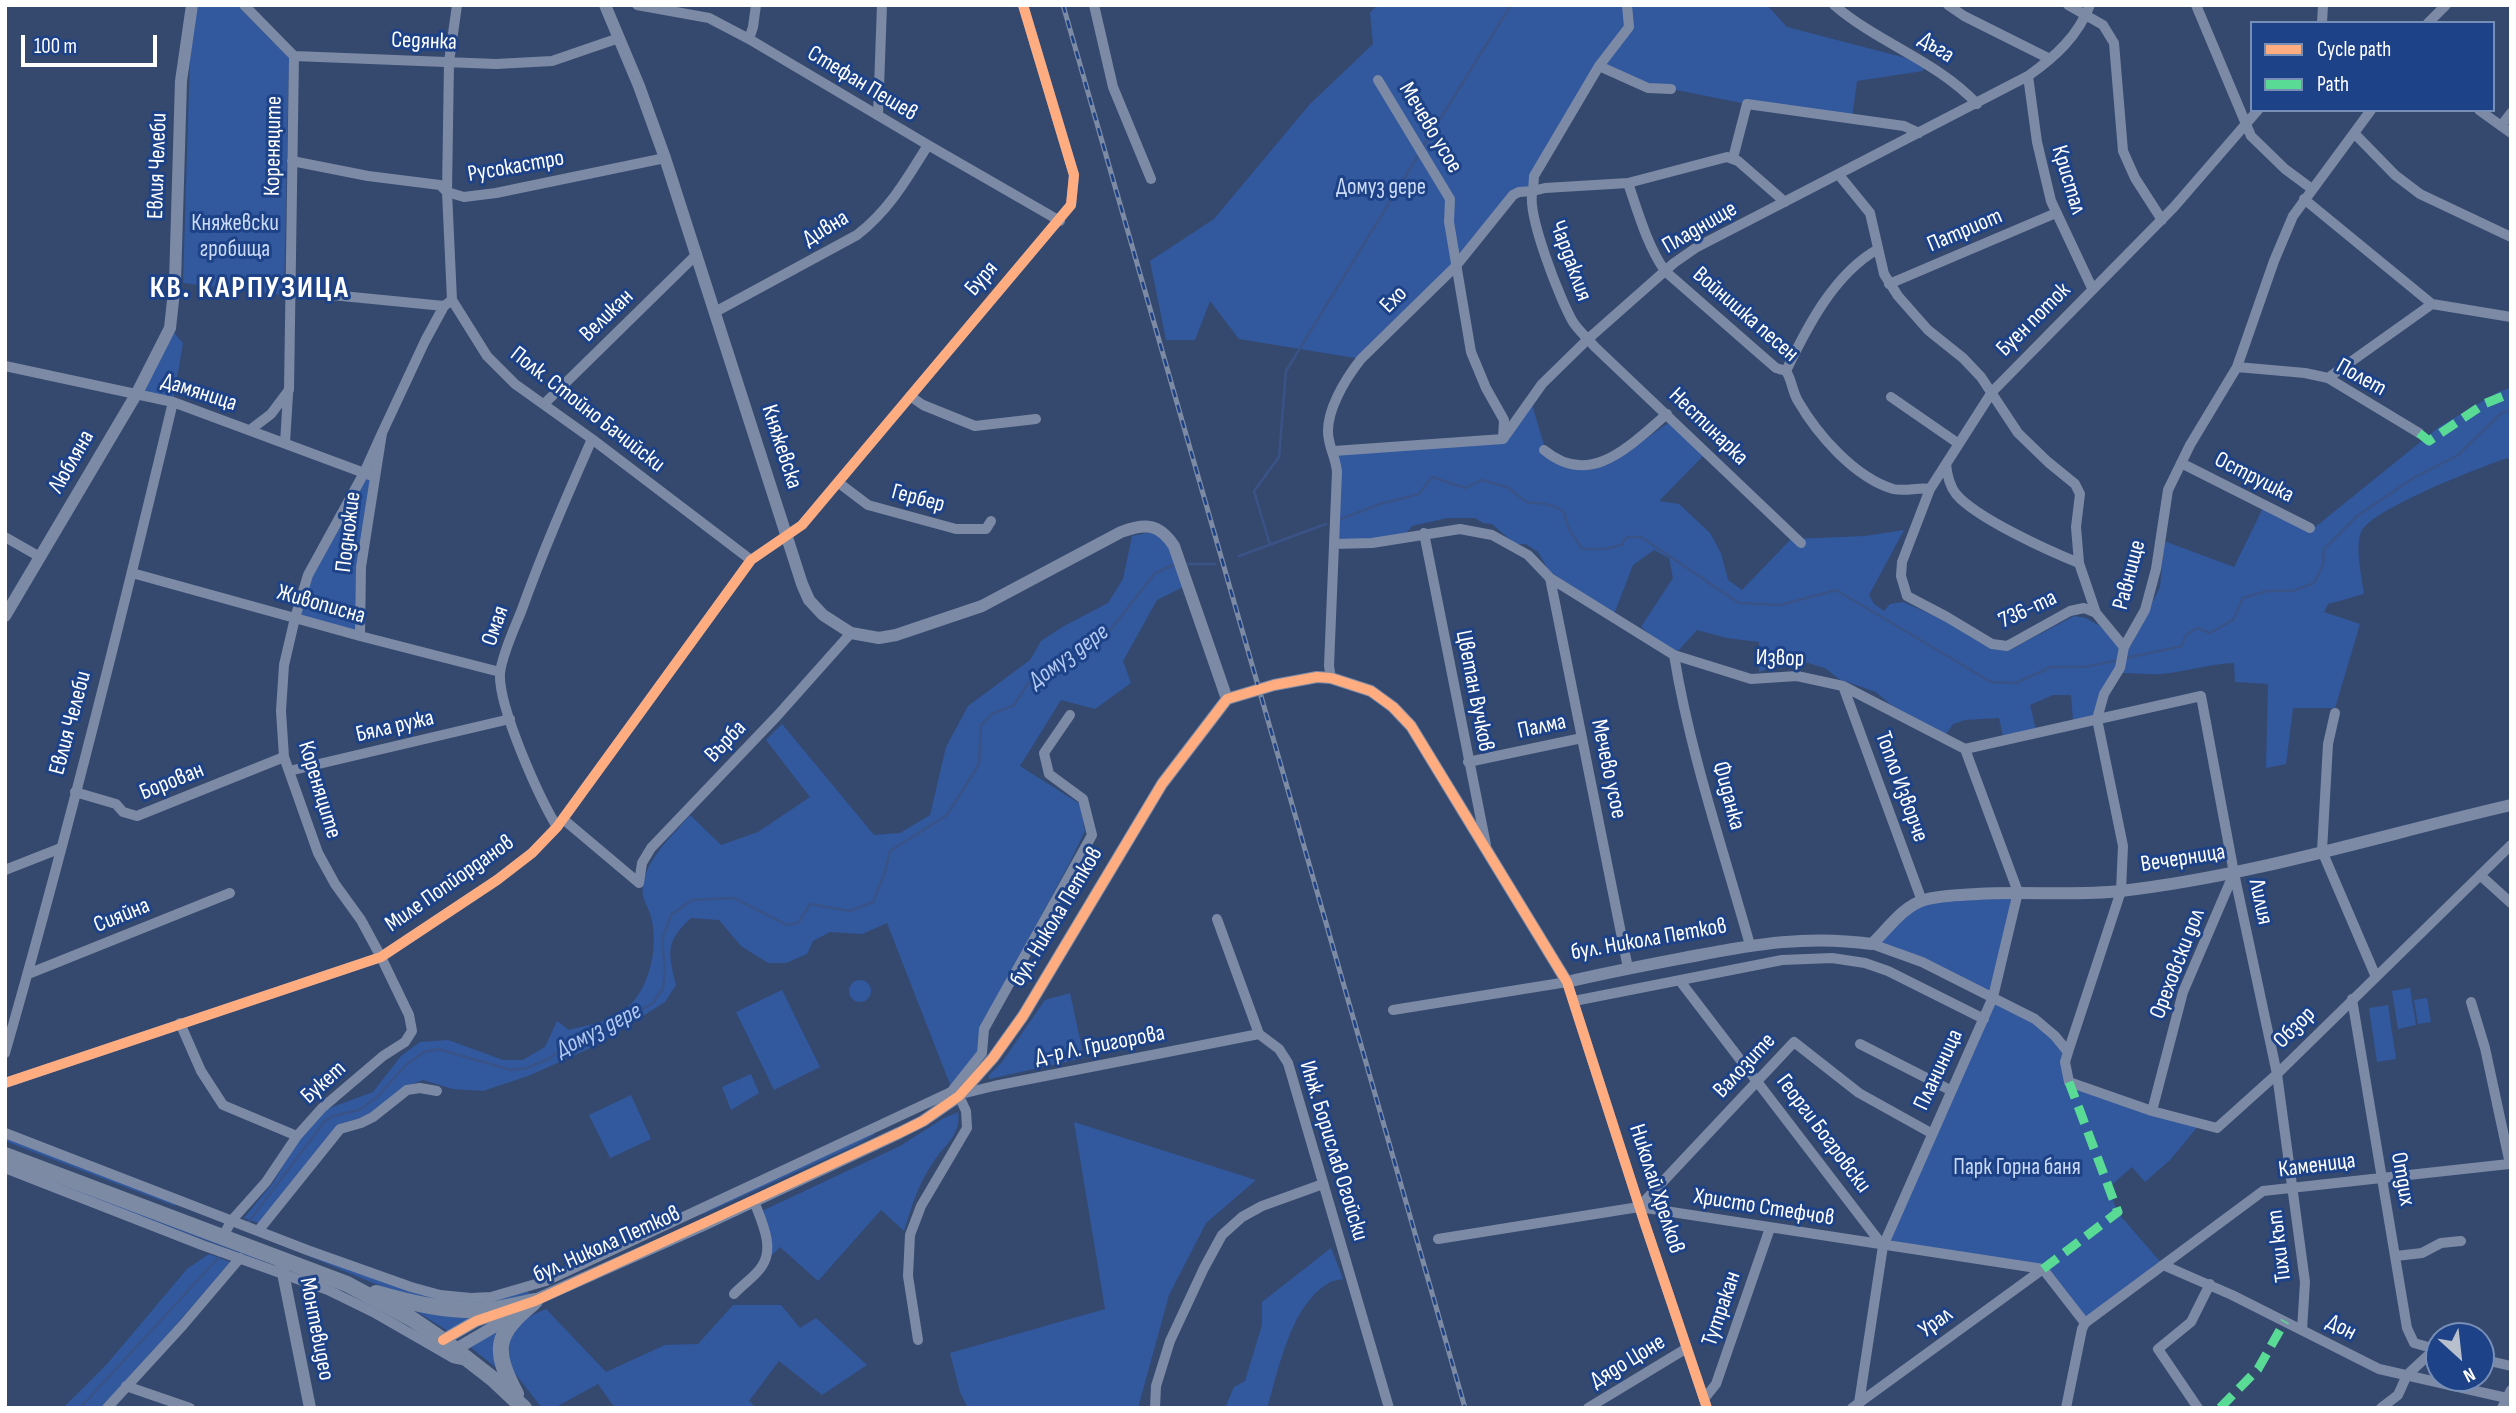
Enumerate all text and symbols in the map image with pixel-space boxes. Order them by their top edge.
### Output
scale bar [24,21,161,65]
legend [2250,21,2495,112]
street label: Дъга [1913,26,1959,70]
street label: Седянка [391,27,457,57]
text: 100 m [34,34,77,59]
text: Cycle path [2317,37,2391,62]
street label: Стефан Пешев [802,40,922,128]
text: Path [2317,72,2349,97]
street label: Мечево усое [1392,78,1468,178]
street label: Кореняците [259,96,289,196]
street label: Евлия Челеби [142,112,174,220]
street label: Кристал [2045,142,2091,218]
street label: Русокастро [466,145,566,189]
park label: Домуз дере [1336,174,1426,202]
street label: Пладнище [1658,196,1742,260]
street label: Патриот [1923,203,2007,259]
street label: Дивна [798,205,854,253]
park label: Княжевски гробища [191,210,279,264]
street label: Чардаклия [1543,217,1597,305]
street label: Буря [959,256,1005,302]
street label: Войнишка песен [1686,262,1804,368]
district label: КВ. КАРПУЗИЦА [151,271,349,307]
street label: Буен поток [1991,277,2077,363]
street label: Ехо [1375,281,1413,319]
street label: Великан [574,284,640,348]
street label: Полк. Стойно Бачийски [504,341,670,479]
street label: Полет [2331,353,2391,403]
street label: Дамяница [158,368,240,418]
street label: Нестинарка [1663,382,1753,472]
street label: Княжевска [754,402,808,492]
street label: Любляна [43,426,101,498]
street label: Острушка [2210,446,2298,510]
street label: Гербер [888,479,948,519]
street label: Подножие [330,490,368,574]
street label: Равнище [2107,537,2153,613]
street label: Живописна [274,579,368,631]
street label: 736-та [1995,585,2061,635]
street label: Омая [476,602,516,650]
water label: Домуз дере [1023,618,1115,696]
street label: Цветан Вучков [1449,628,1499,754]
street label: Извор [1755,644,1805,674]
street label: Евлия Челеби [44,668,98,778]
street label: Бяла ружа [353,705,437,749]
street label: Палма [1515,708,1569,746]
street label: Върба [699,715,753,769]
street label: Мечево усое [1584,717,1632,821]
street label: Топло Изворче [1868,728,1934,846]
street label: Кореняците [291,738,347,842]
street label: Борован [136,757,208,807]
street label: Фиданка [1706,759,1750,833]
street label: Миле Попйорданов [380,829,520,939]
street label: Вечерница [2139,839,2227,879]
street label: бул. Никола Петков [1005,842,1109,992]
street label: Лилия [2242,877,2278,927]
street label: Сияйна [90,892,154,940]
street label: Ореховски дол [2144,905,2212,1023]
street label: бул. Никола Петков [1569,913,1729,967]
water label: Домуз дере [551,997,647,1065]
street label: Обзор [2268,1001,2322,1055]
street label: Д-р Л. Григорова [1033,1020,1167,1072]
street label: Планиница [1908,1025,1970,1115]
street label: Валозите [1708,1028,1782,1104]
street label: Букет [296,1056,352,1110]
street label: Инж. Борислав Огойски [1293,1058,1373,1244]
street label: Георги Богровски [1769,1069,1877,1199]
street label: Николай Хрелков [1622,1121,1690,1257]
street label: Каменица [2277,1148,2357,1184]
street label: Отдих [2384,1150,2420,1208]
park label: Парк Горна баня [1953,1154,2081,1182]
street label: Христо Стефчов [1692,1183,1836,1233]
street label: бул. Никола Петков [529,1200,685,1290]
street label: Тихи кът [2262,1208,2298,1284]
street label: Тутракан [1696,1268,1748,1350]
street label: Монтевидео [293,1275,339,1383]
street label: Урал [1914,1301,1958,1345]
street label: Дон [2321,1309,2361,1347]
north arrow [2425,1322,2495,1392]
street label: Дядо Цоне [1585,1329,1671,1395]
text: N [2459,1362,2479,1387]

